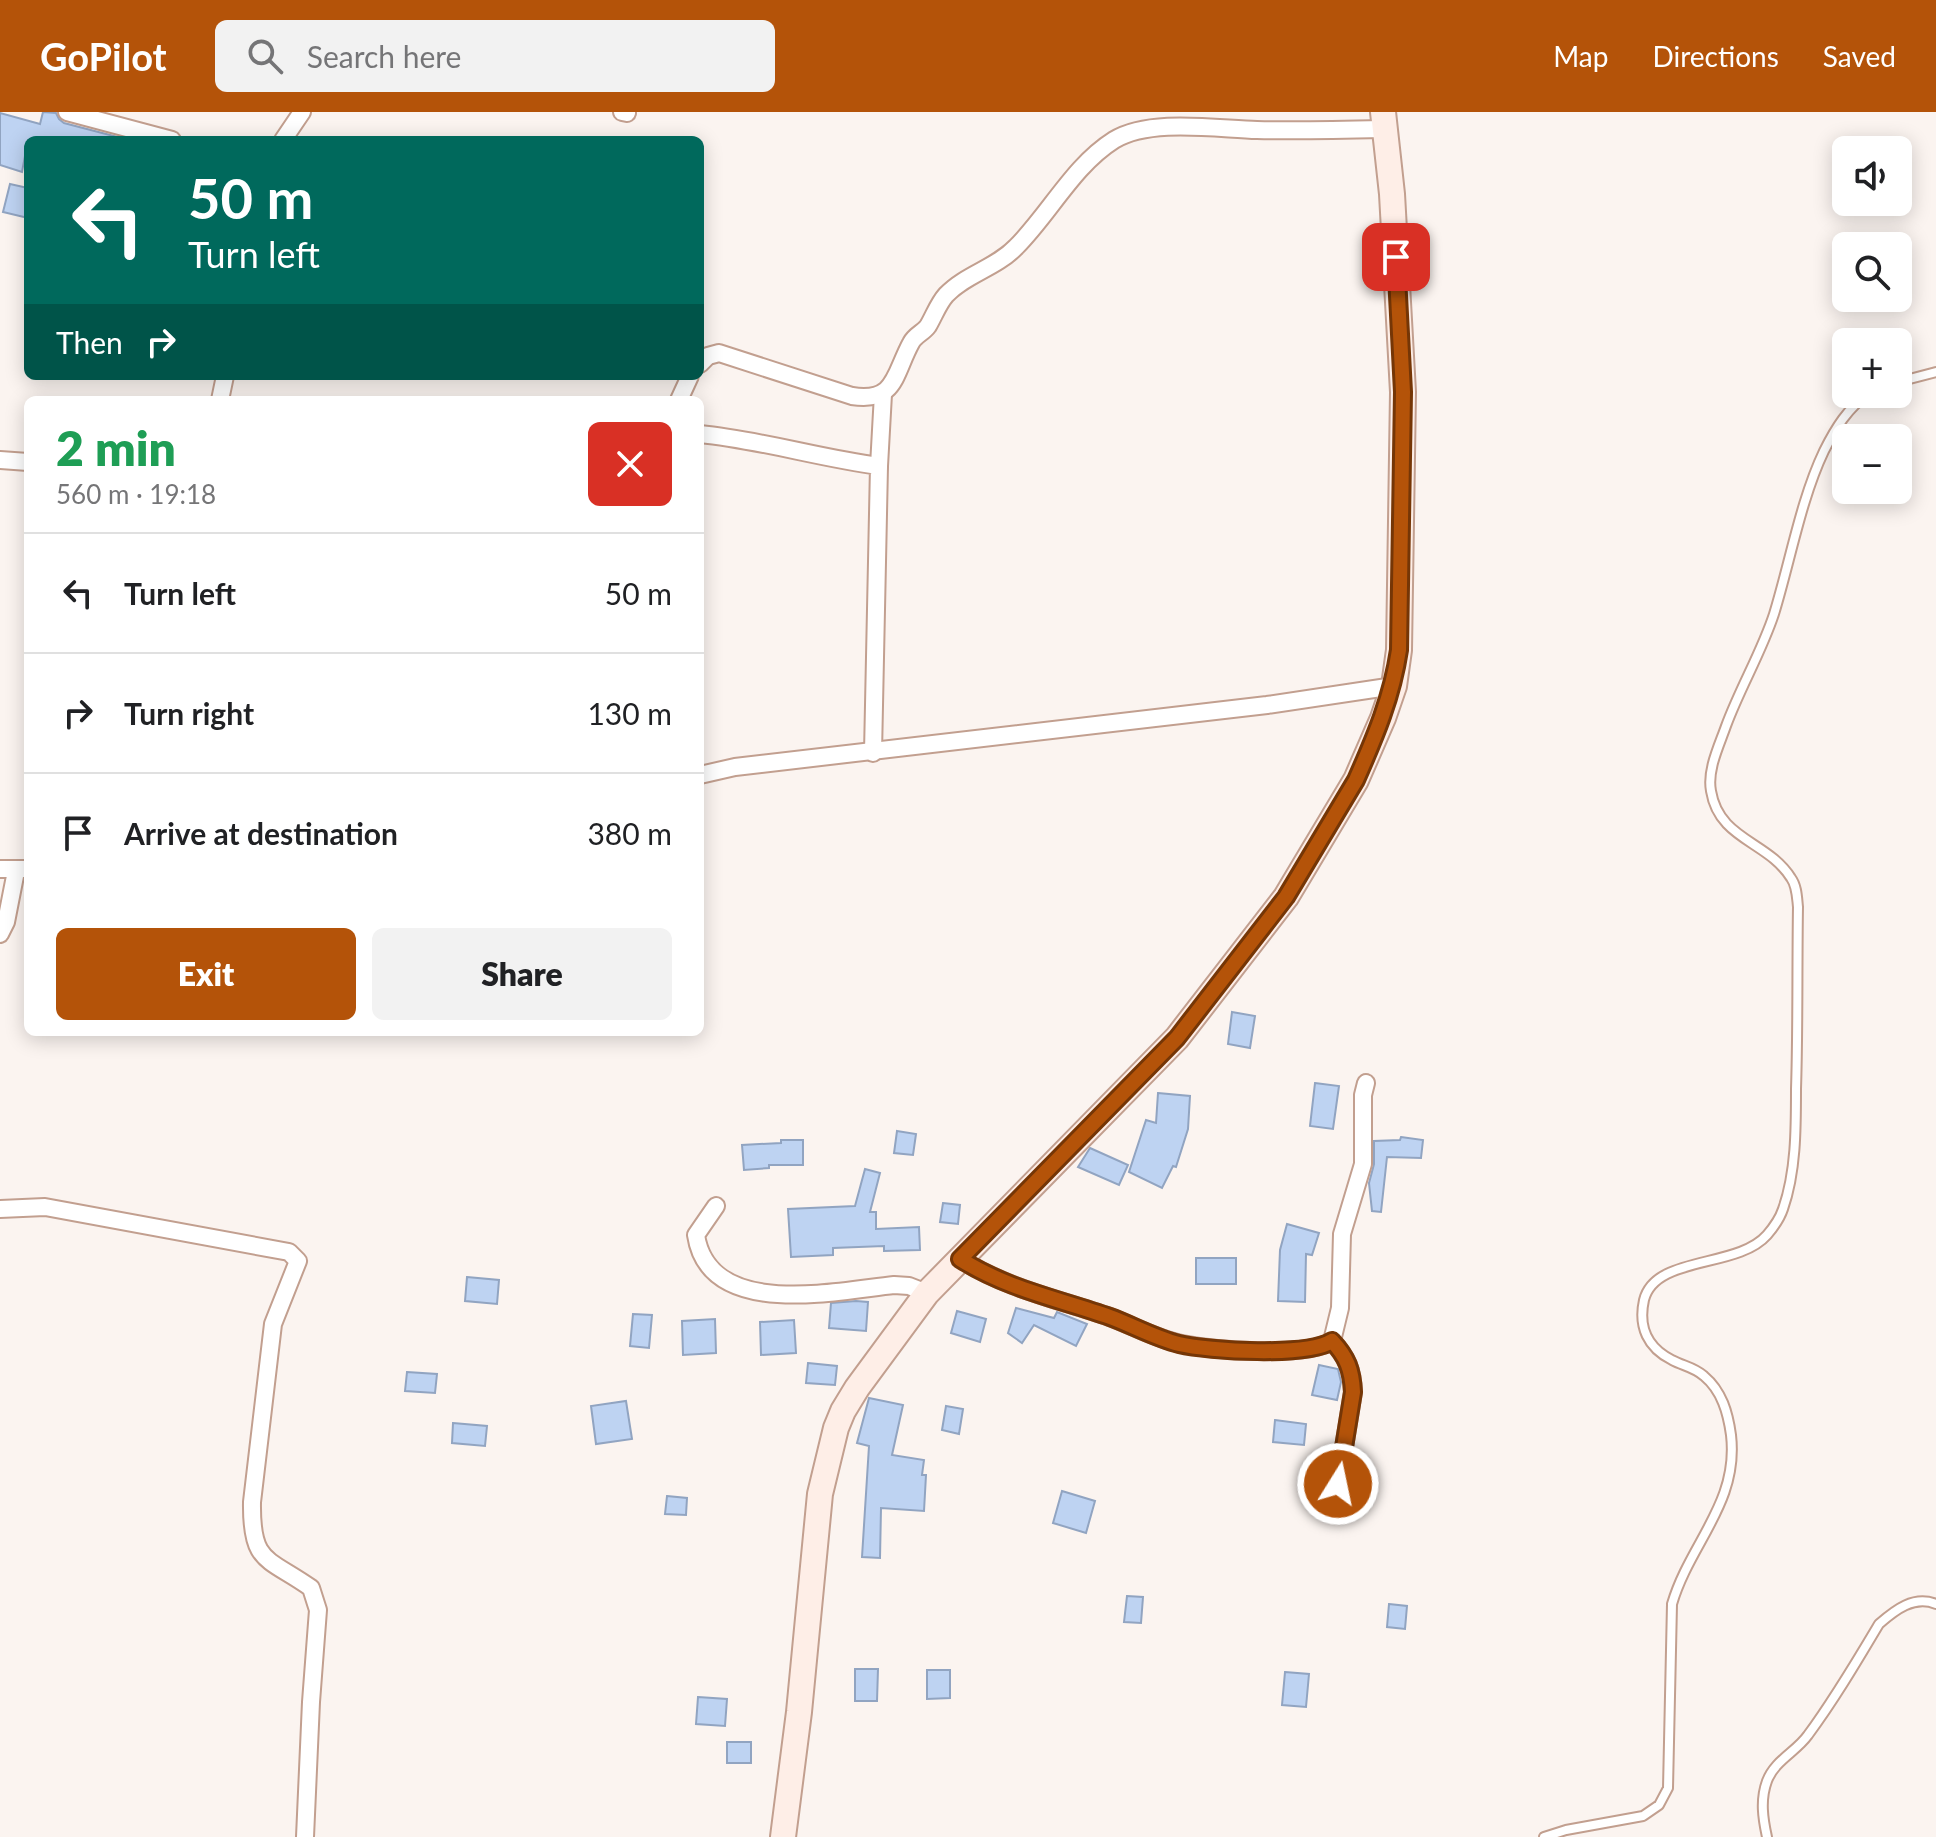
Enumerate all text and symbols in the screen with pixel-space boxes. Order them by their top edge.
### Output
search box [215,20,775,92]
text: GoPilot [40,33,167,79]
icon: search [243,34,287,78]
text: Search here [307,38,461,74]
text: Map [1553,39,1608,73]
text: Directions [1652,39,1779,73]
text: Saved [1823,39,1896,73]
map controls [1832,136,1912,504]
button: sound [1832,136,1912,216]
text: 50 m [188,164,313,231]
icon: left [56,168,160,272]
pin [1362,223,1430,291]
text: Turn left [188,232,320,276]
button: search [1832,232,1912,312]
icon: arrive [1374,235,1418,279]
icon: right [139,320,183,364]
text: Then [56,324,123,360]
button: + [1832,328,1912,408]
text: 2 min [56,419,176,476]
button: close [588,422,672,506]
button: − [1832,424,1912,504]
text: 560 m · 19:18 [56,478,216,510]
icon: left [56,571,100,615]
text: Turn left [124,575,236,611]
text: 50 m [605,575,672,611]
icon: right [56,691,100,735]
text: Turn right [124,695,254,731]
text: 130 m [587,695,672,731]
icon: arrive [56,811,100,855]
text: Arrive at destination [124,815,398,851]
text: 380 m [587,815,672,851]
button: Exit [56,928,356,1020]
button: Share [372,928,672,1020]
position arrow [1296,1442,1380,1526]

